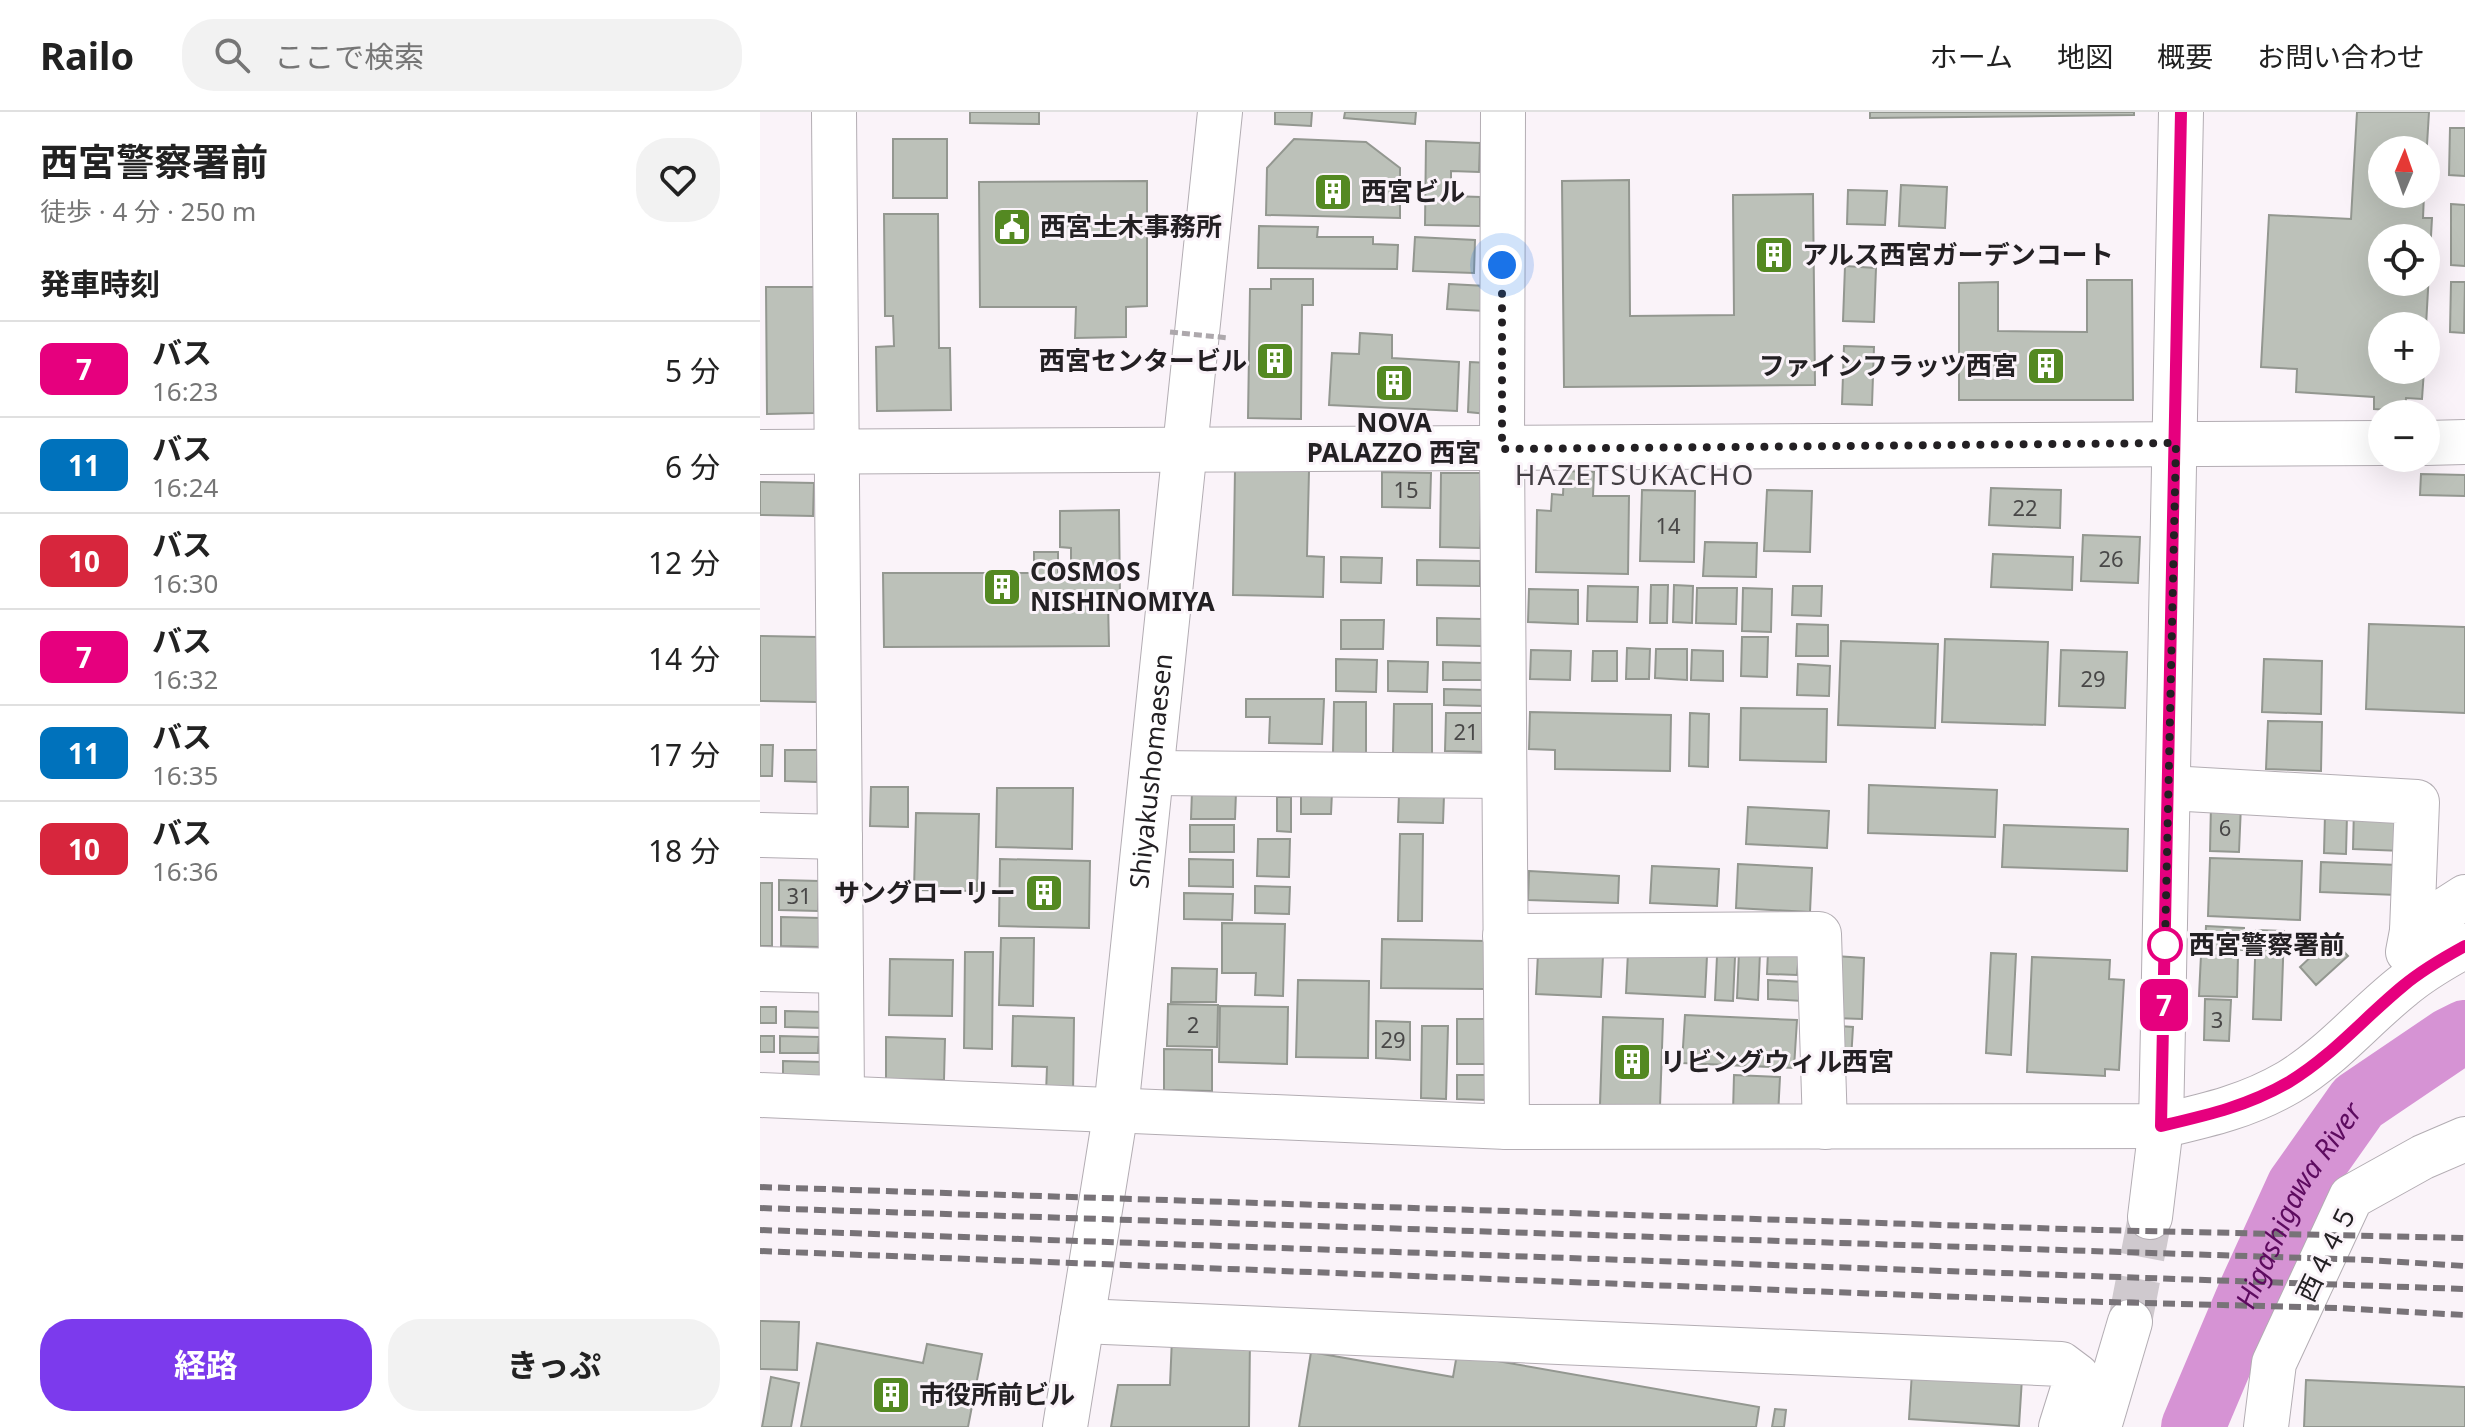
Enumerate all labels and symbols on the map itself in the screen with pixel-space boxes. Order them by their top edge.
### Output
north arrow [2368,136,2440,208]
building icon: 西宮ビル [1312,171,1354,213]
place label: 西宮ビル [1361,173,1465,209]
public building icon: 西宮土木事務所 [991,206,1033,248]
place label: 西宮土木事務所 [1040,208,1222,244]
building icon: アルス西宮ガーデンコート [1753,234,1795,276]
place label: アルス西宮ガーデンコート [1802,236,2114,272]
your location [1482,245,1522,285]
building icon: 西宮センタービル [1254,340,1296,382]
place label: 西宮センタービル [1039,342,1247,378]
building icon: ファインフラッツ西宮 [2025,345,2067,387]
place label: ファインフラッツ西宮 [1759,347,2018,383]
building icon: NOVA PALAZZO 西宮 [1373,362,1415,404]
place label: NOVA PALAZZO 西宮 [1307,404,1481,470]
district label: HAZETSUKACHO [1515,455,1755,493]
house number: 15 [1393,474,1419,504]
house number: 22 [2012,492,2038,522]
house number: 14 [1655,510,1681,540]
house number: 26 [2098,543,2124,573]
place label: COSMOS NISHINOMIYA [1030,553,1215,619]
building icon: COSMOS NISHINOMIYA [981,566,1023,608]
street label: Shiyakushomaesen [1120,652,1180,890]
house number: 29 [2080,663,2106,693]
house number: 21 [1453,716,1479,746]
house number: 6 [2219,812,2231,842]
building icon: サングローリー [1023,872,1065,914]
place label: サングローリー [834,874,1016,910]
house number: 31 [786,880,812,910]
place label: 西宮警察署前 [2189,926,2345,962]
marker: 西宮警察署前 [2148,928,2182,962]
line badge: 7 [2138,979,2190,1031]
house number: 3 [2211,1004,2223,1034]
house number: 2 [1187,1009,1199,1039]
house number: 29 [1380,1024,1406,1054]
building icon: リビングウィル西宮 [1611,1041,1653,1083]
place label: リビングウィル西宮 [1660,1043,1894,1079]
water label: Higashigawa River [2225,1093,2371,1314]
street label: 西４４５ [2287,1198,2365,1307]
building icon: 市役所前ビル [870,1374,912,1416]
place label: 市役所前ビル [919,1376,1075,1412]

